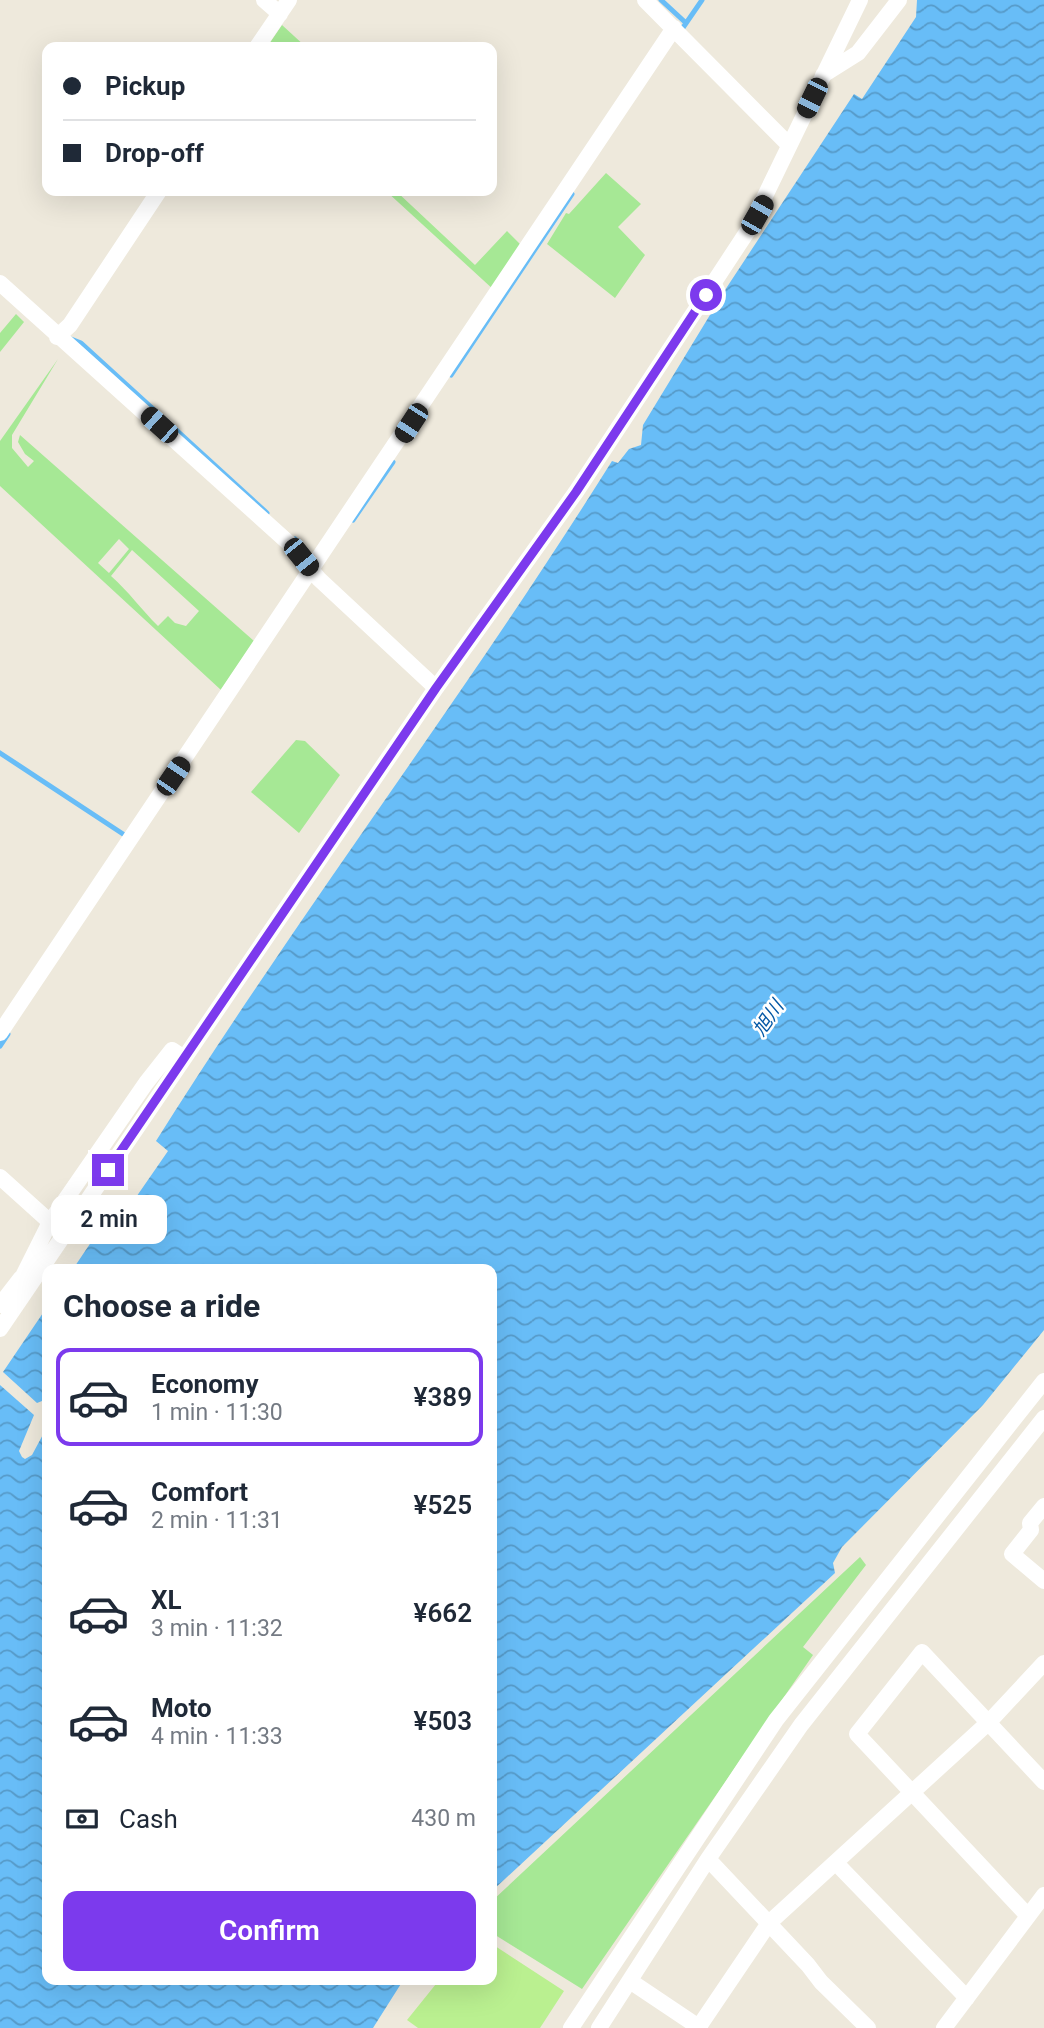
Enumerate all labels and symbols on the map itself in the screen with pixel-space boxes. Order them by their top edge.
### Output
car [794,75,831,121]
car [738,192,777,238]
route start [690,279,722,311]
car [391,400,432,446]
car [137,403,182,447]
car [280,534,323,580]
car [153,753,194,799]
water label: 旭川 [748,994,789,1040]
route end [92,1154,124,1186]
callout: 2 min [50,1194,166,1244]

